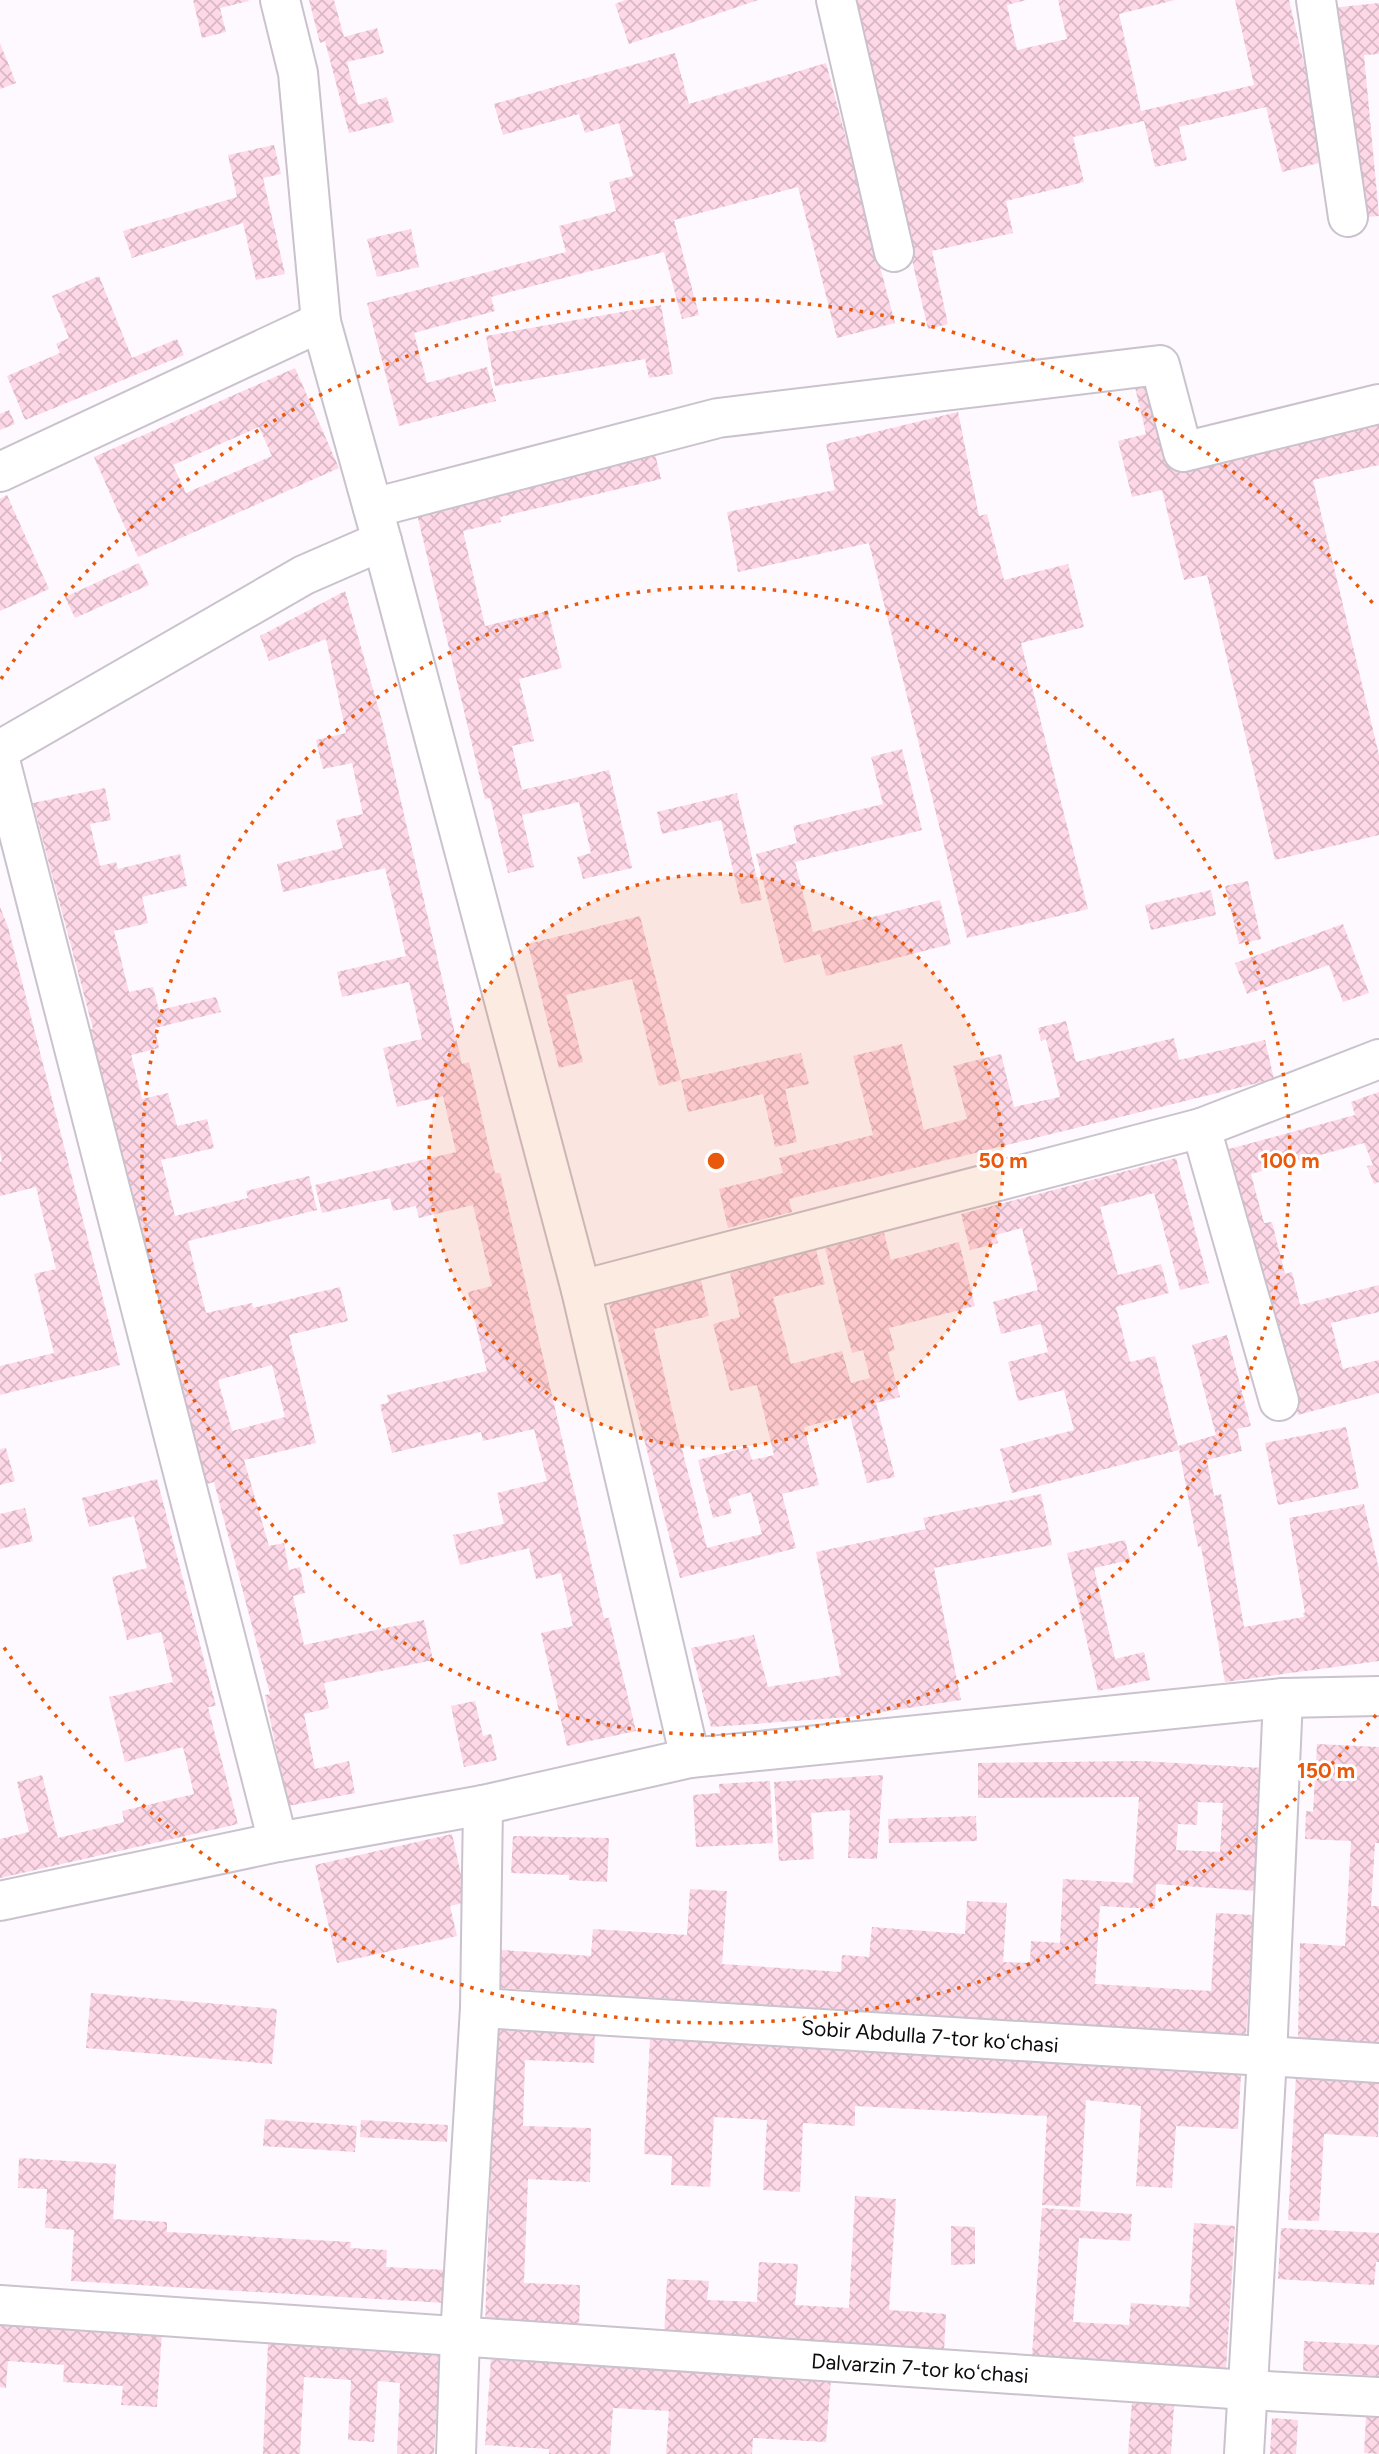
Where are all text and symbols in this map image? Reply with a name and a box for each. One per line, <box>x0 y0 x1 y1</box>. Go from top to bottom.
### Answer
text: 50 m <box>978 1148 1028 1173</box>
text: 100 m <box>1260 1148 1320 1173</box>
centre of rings <box>704 1149 728 1173</box>
text: 150 m <box>1297 1758 1355 1783</box>
street label: Sobir Abdulla 7-tor koʻchasi <box>801 2015 1059 2057</box>
street label: Dalvarzin 7-tor koʻchasi <box>810 2348 1030 2388</box>

